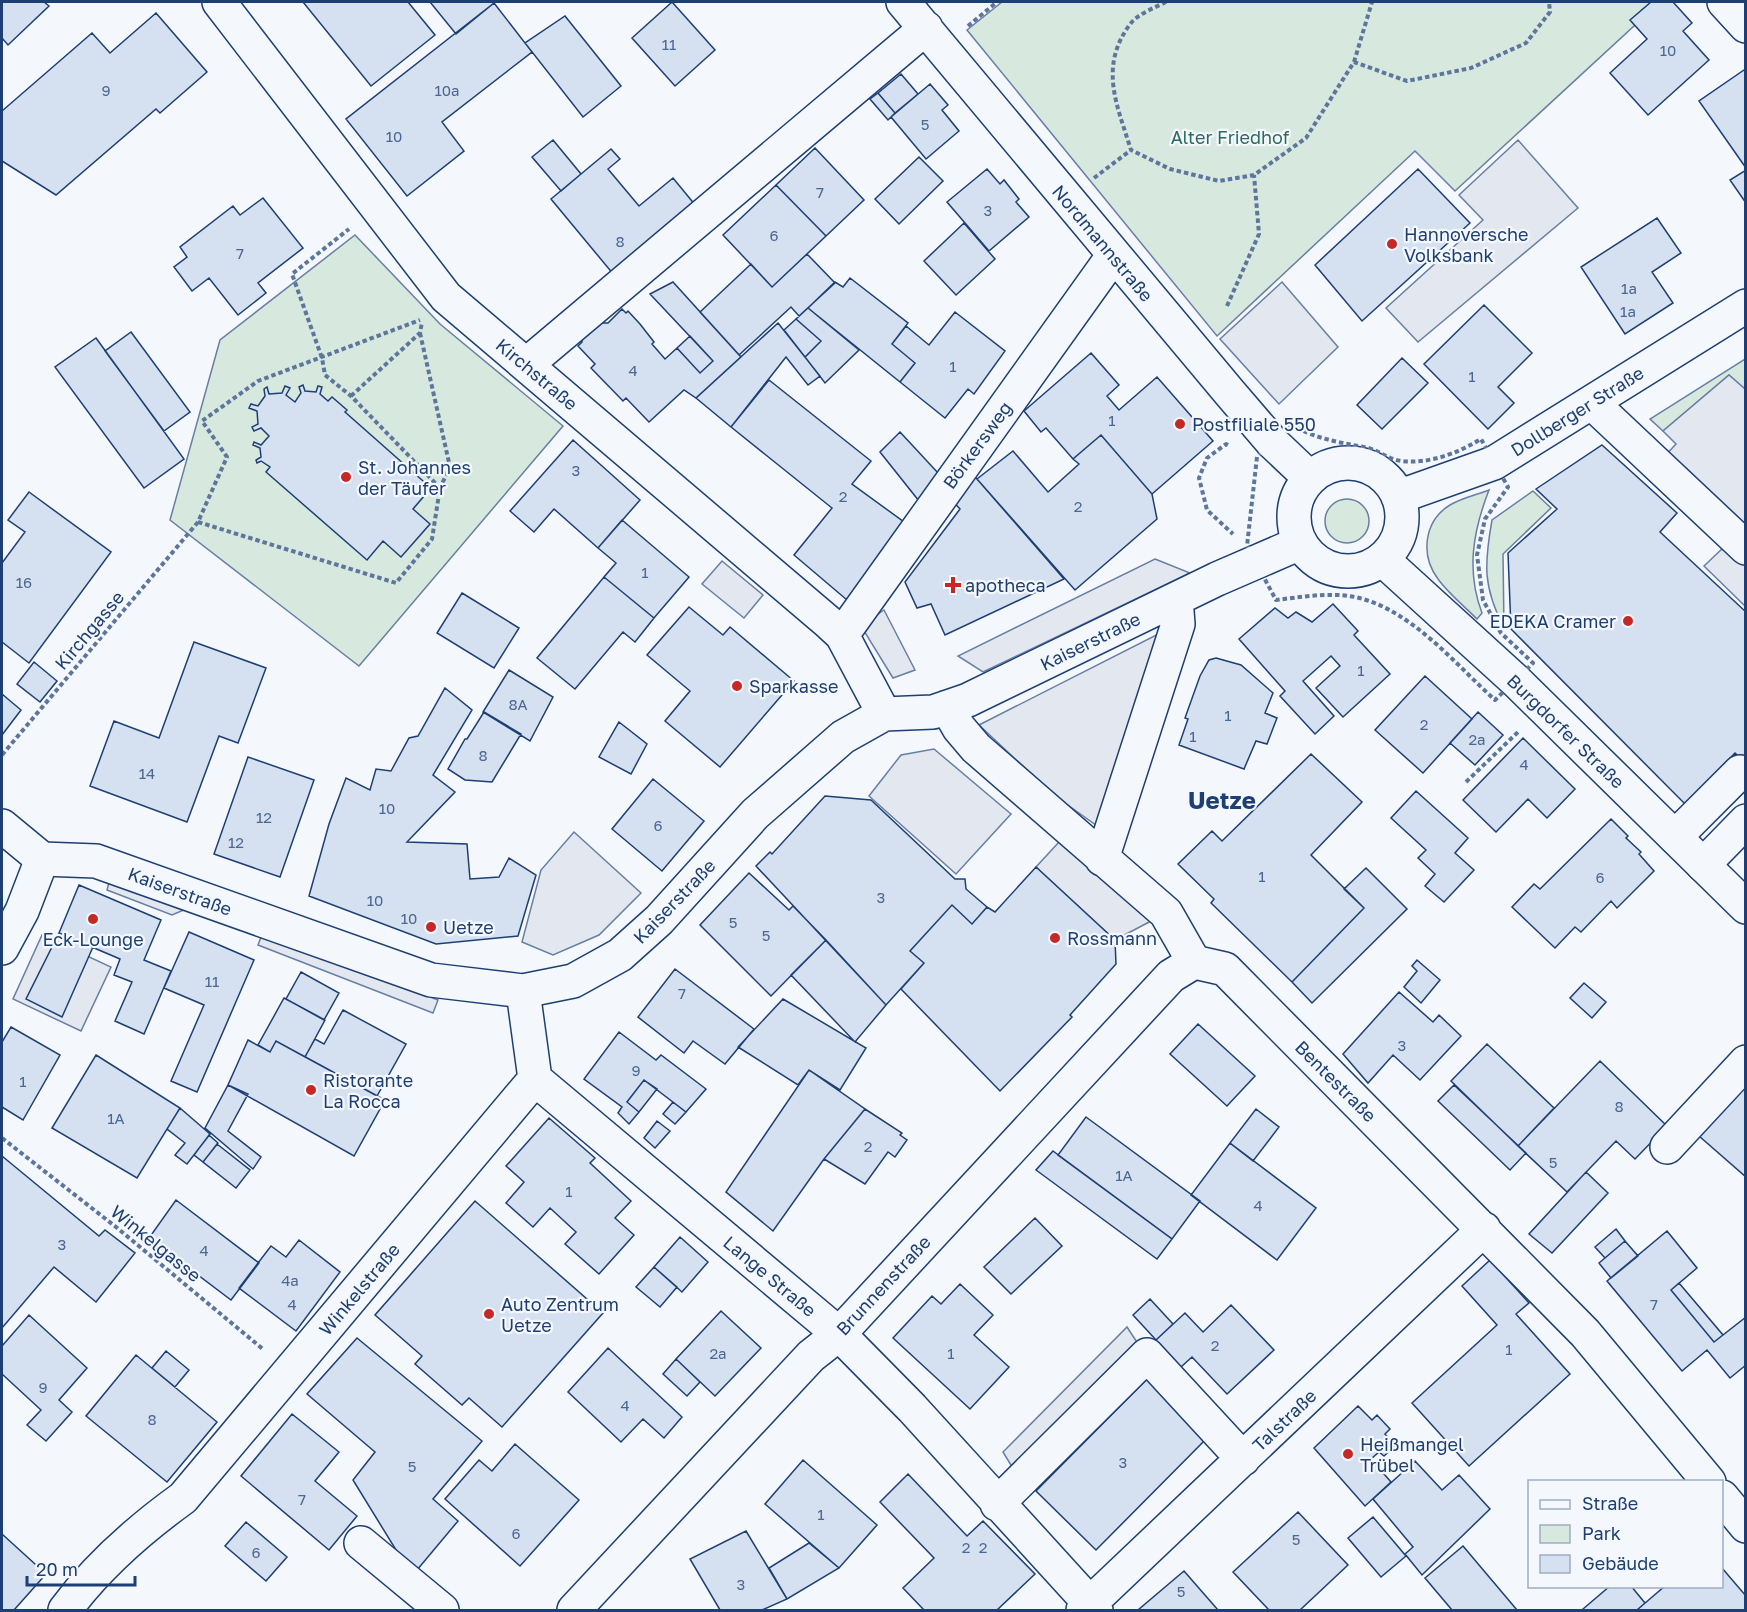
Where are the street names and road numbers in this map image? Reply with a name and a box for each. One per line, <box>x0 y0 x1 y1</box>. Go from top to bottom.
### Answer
street label: Nordmannstraße <box>1048 180 1158 306</box>
street label: Kirchstraße <box>492 334 582 414</box>
street label: Dollberger Straße <box>1506 361 1648 461</box>
street label: Börkersweg <box>938 397 1016 493</box>
street label: Kirchgasse <box>50 586 128 674</box>
street label: Kaiserstraße <box>1036 607 1144 675</box>
street label: Burgdorfer Straße <box>1503 669 1629 793</box>
street label: Kaiserstraße <box>628 854 720 948</box>
street label: Kaiserstraße <box>125 862 235 920</box>
street label: Bentestraße <box>1291 1036 1381 1126</box>
street label: Winkelgasse <box>106 1200 206 1286</box>
street label: Lange Straße <box>719 1231 821 1321</box>
street label: Brunnenstraße <box>831 1231 935 1339</box>
street label: Winkelstraße <box>314 1238 404 1340</box>
street label: Talstraße <box>1248 1384 1320 1456</box>

